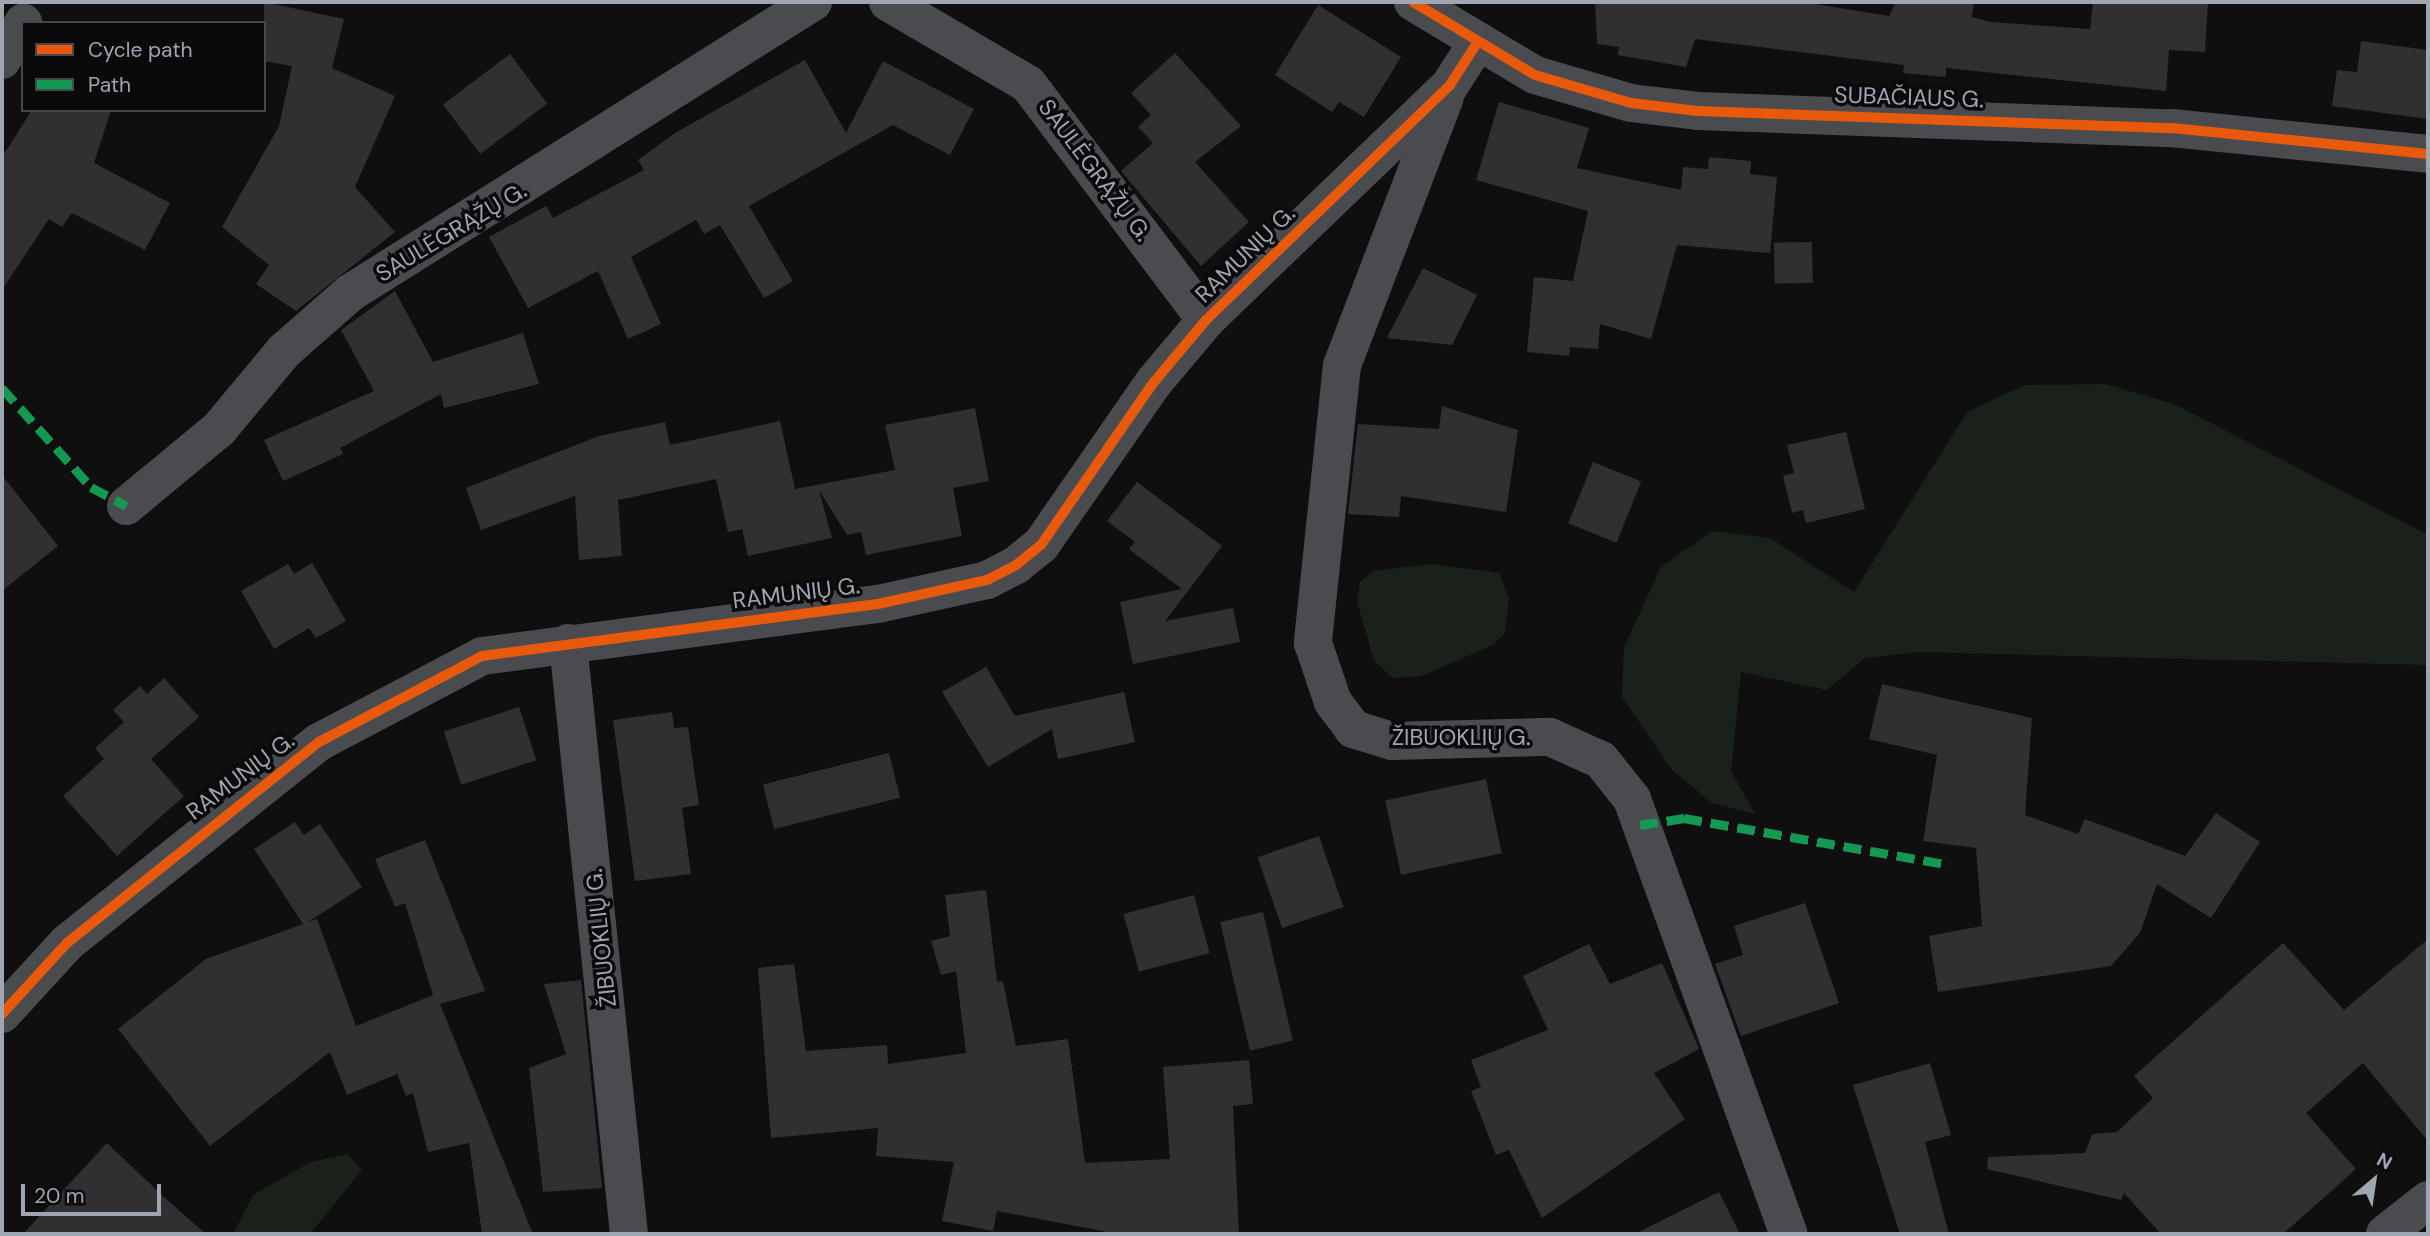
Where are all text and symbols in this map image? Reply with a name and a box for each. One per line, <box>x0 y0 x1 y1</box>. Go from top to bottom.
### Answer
legend <box>21 21 266 112</box>
text: Cycle path <box>88 36 193 64</box>
text: Path <box>88 71 131 99</box>
street label: SUBAČIAUS G. <box>1834 81 1984 113</box>
street label: SAULĖGRĄŽŲ G. <box>1033 94 1157 246</box>
street label: SAULĖGRĄŽŲ G. <box>371 176 531 288</box>
street label: RAMUNIŲ G. <box>1189 200 1301 308</box>
street label: RAMUNIŲ G. <box>731 572 861 614</box>
street label: ŽIBUOKLIŲ G. <box>1392 723 1530 751</box>
street label: RAMUNIŲ G. <box>181 727 299 825</box>
street label: ŽIBUOKLIŲ G. <box>580 868 622 1008</box>
north arrow <box>2339 1145 2409 1215</box>
text: N <box>2372 1147 2397 1175</box>
scale bar <box>24 1170 164 1214</box>
text: 20 m <box>34 1182 85 1210</box>

